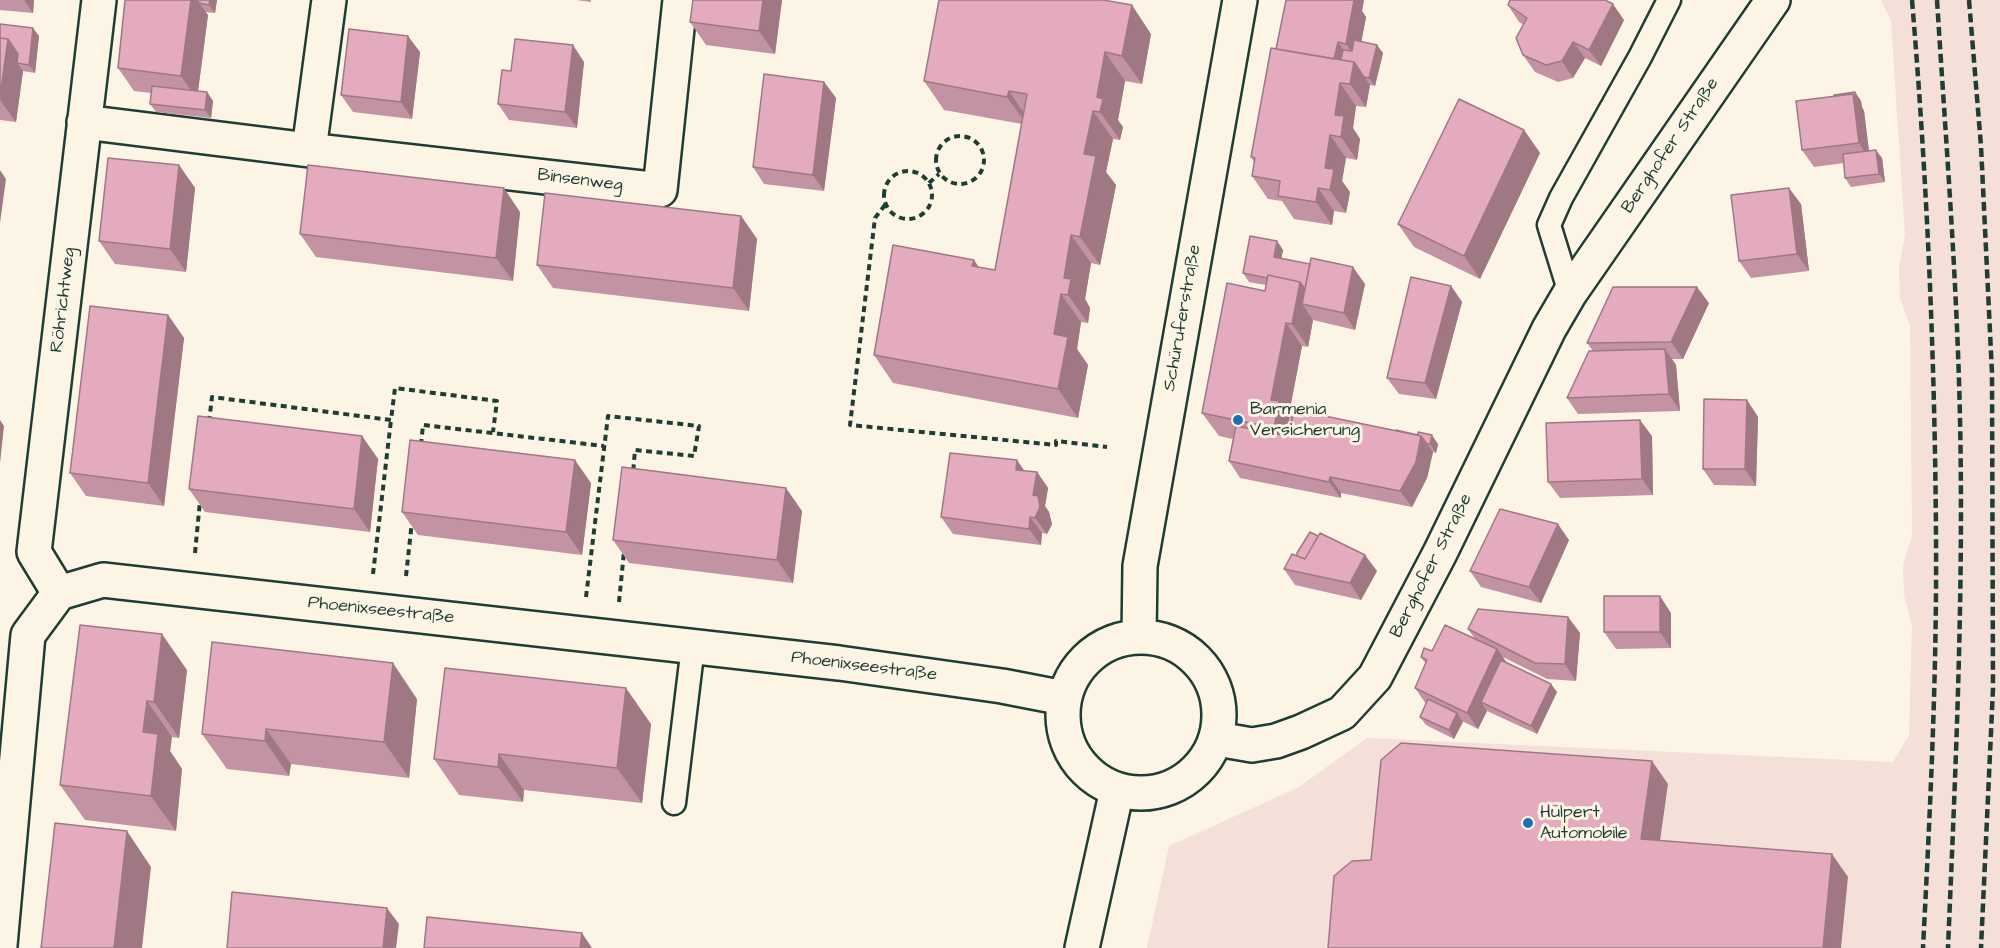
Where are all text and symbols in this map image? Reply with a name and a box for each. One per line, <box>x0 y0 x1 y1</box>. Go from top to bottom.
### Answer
street label: Berghofer Straße <box>1618 74 1724 218</box>
street label: Binsenweg <box>536 165 624 197</box>
street label: Schüruferstraße <box>1159 243 1207 393</box>
street label: Röhrichtweg <box>47 246 81 354</box>
place label: Barmenia Versicherung <box>1250 399 1360 442</box>
marker: Barmenia Versicherung <box>1231 413 1245 427</box>
street label: Berghofer Straße <box>1386 490 1478 642</box>
street label: Phoenixseestraße <box>307 593 455 629</box>
street label: Phoenixseestraße <box>790 647 938 687</box>
place label: Hülpert Automobile <box>1540 802 1628 844</box>
marker: Hülpert Automobile <box>1521 816 1535 830</box>

